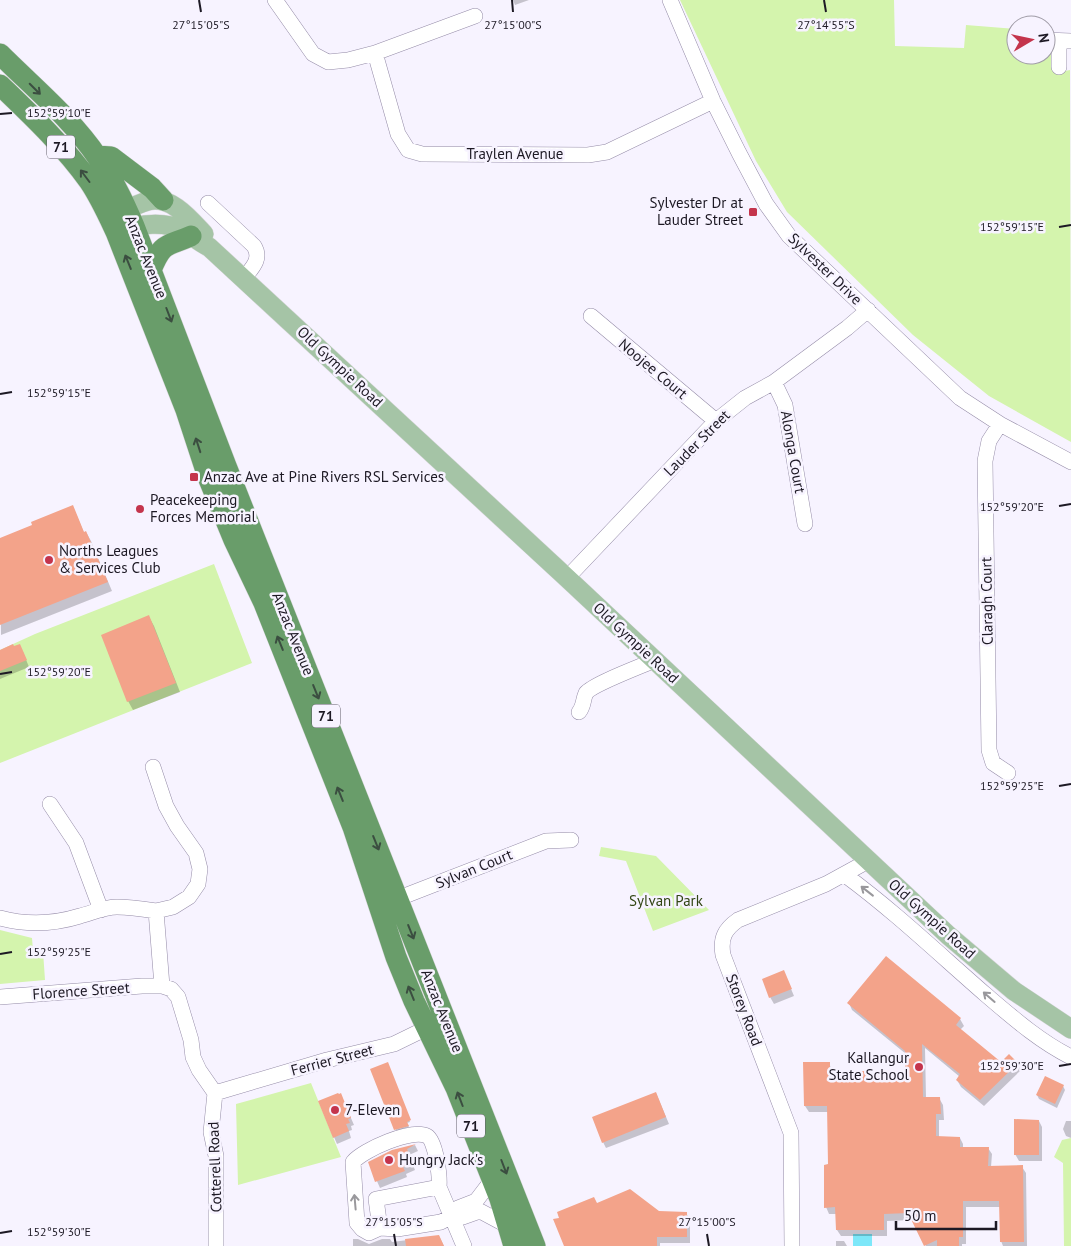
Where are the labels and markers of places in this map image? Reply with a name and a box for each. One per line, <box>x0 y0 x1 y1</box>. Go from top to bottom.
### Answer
place label: Sylvester Dr at Lauder Street <box>650 193 743 229</box>
marker: Sylvester Dr at Lauder Street <box>747 206 759 218</box>
place label: Anzac Ave at Pine Rivers RSL Services <box>204 467 444 486</box>
marker: Anzac Ave at Pine Rivers RSL Services <box>188 471 200 483</box>
place label: Peacekeeping Forces Memorial <box>150 490 257 526</box>
marker: Peacekeeping Forces Memorial <box>134 503 146 515</box>
place label: Norths Leagues & Services Club <box>59 541 161 577</box>
marker: Norths Leagues & Services Club <box>43 554 55 566</box>
place label: Kallangur State School <box>829 1048 910 1084</box>
marker: Kallangur State School <box>913 1061 925 1073</box>
place label: 7-Eleven <box>345 1100 400 1119</box>
marker: 7-Eleven <box>329 1104 341 1116</box>
place label: Hungry Jack's <box>399 1150 483 1169</box>
marker: Hungry Jack's <box>383 1154 395 1166</box>

